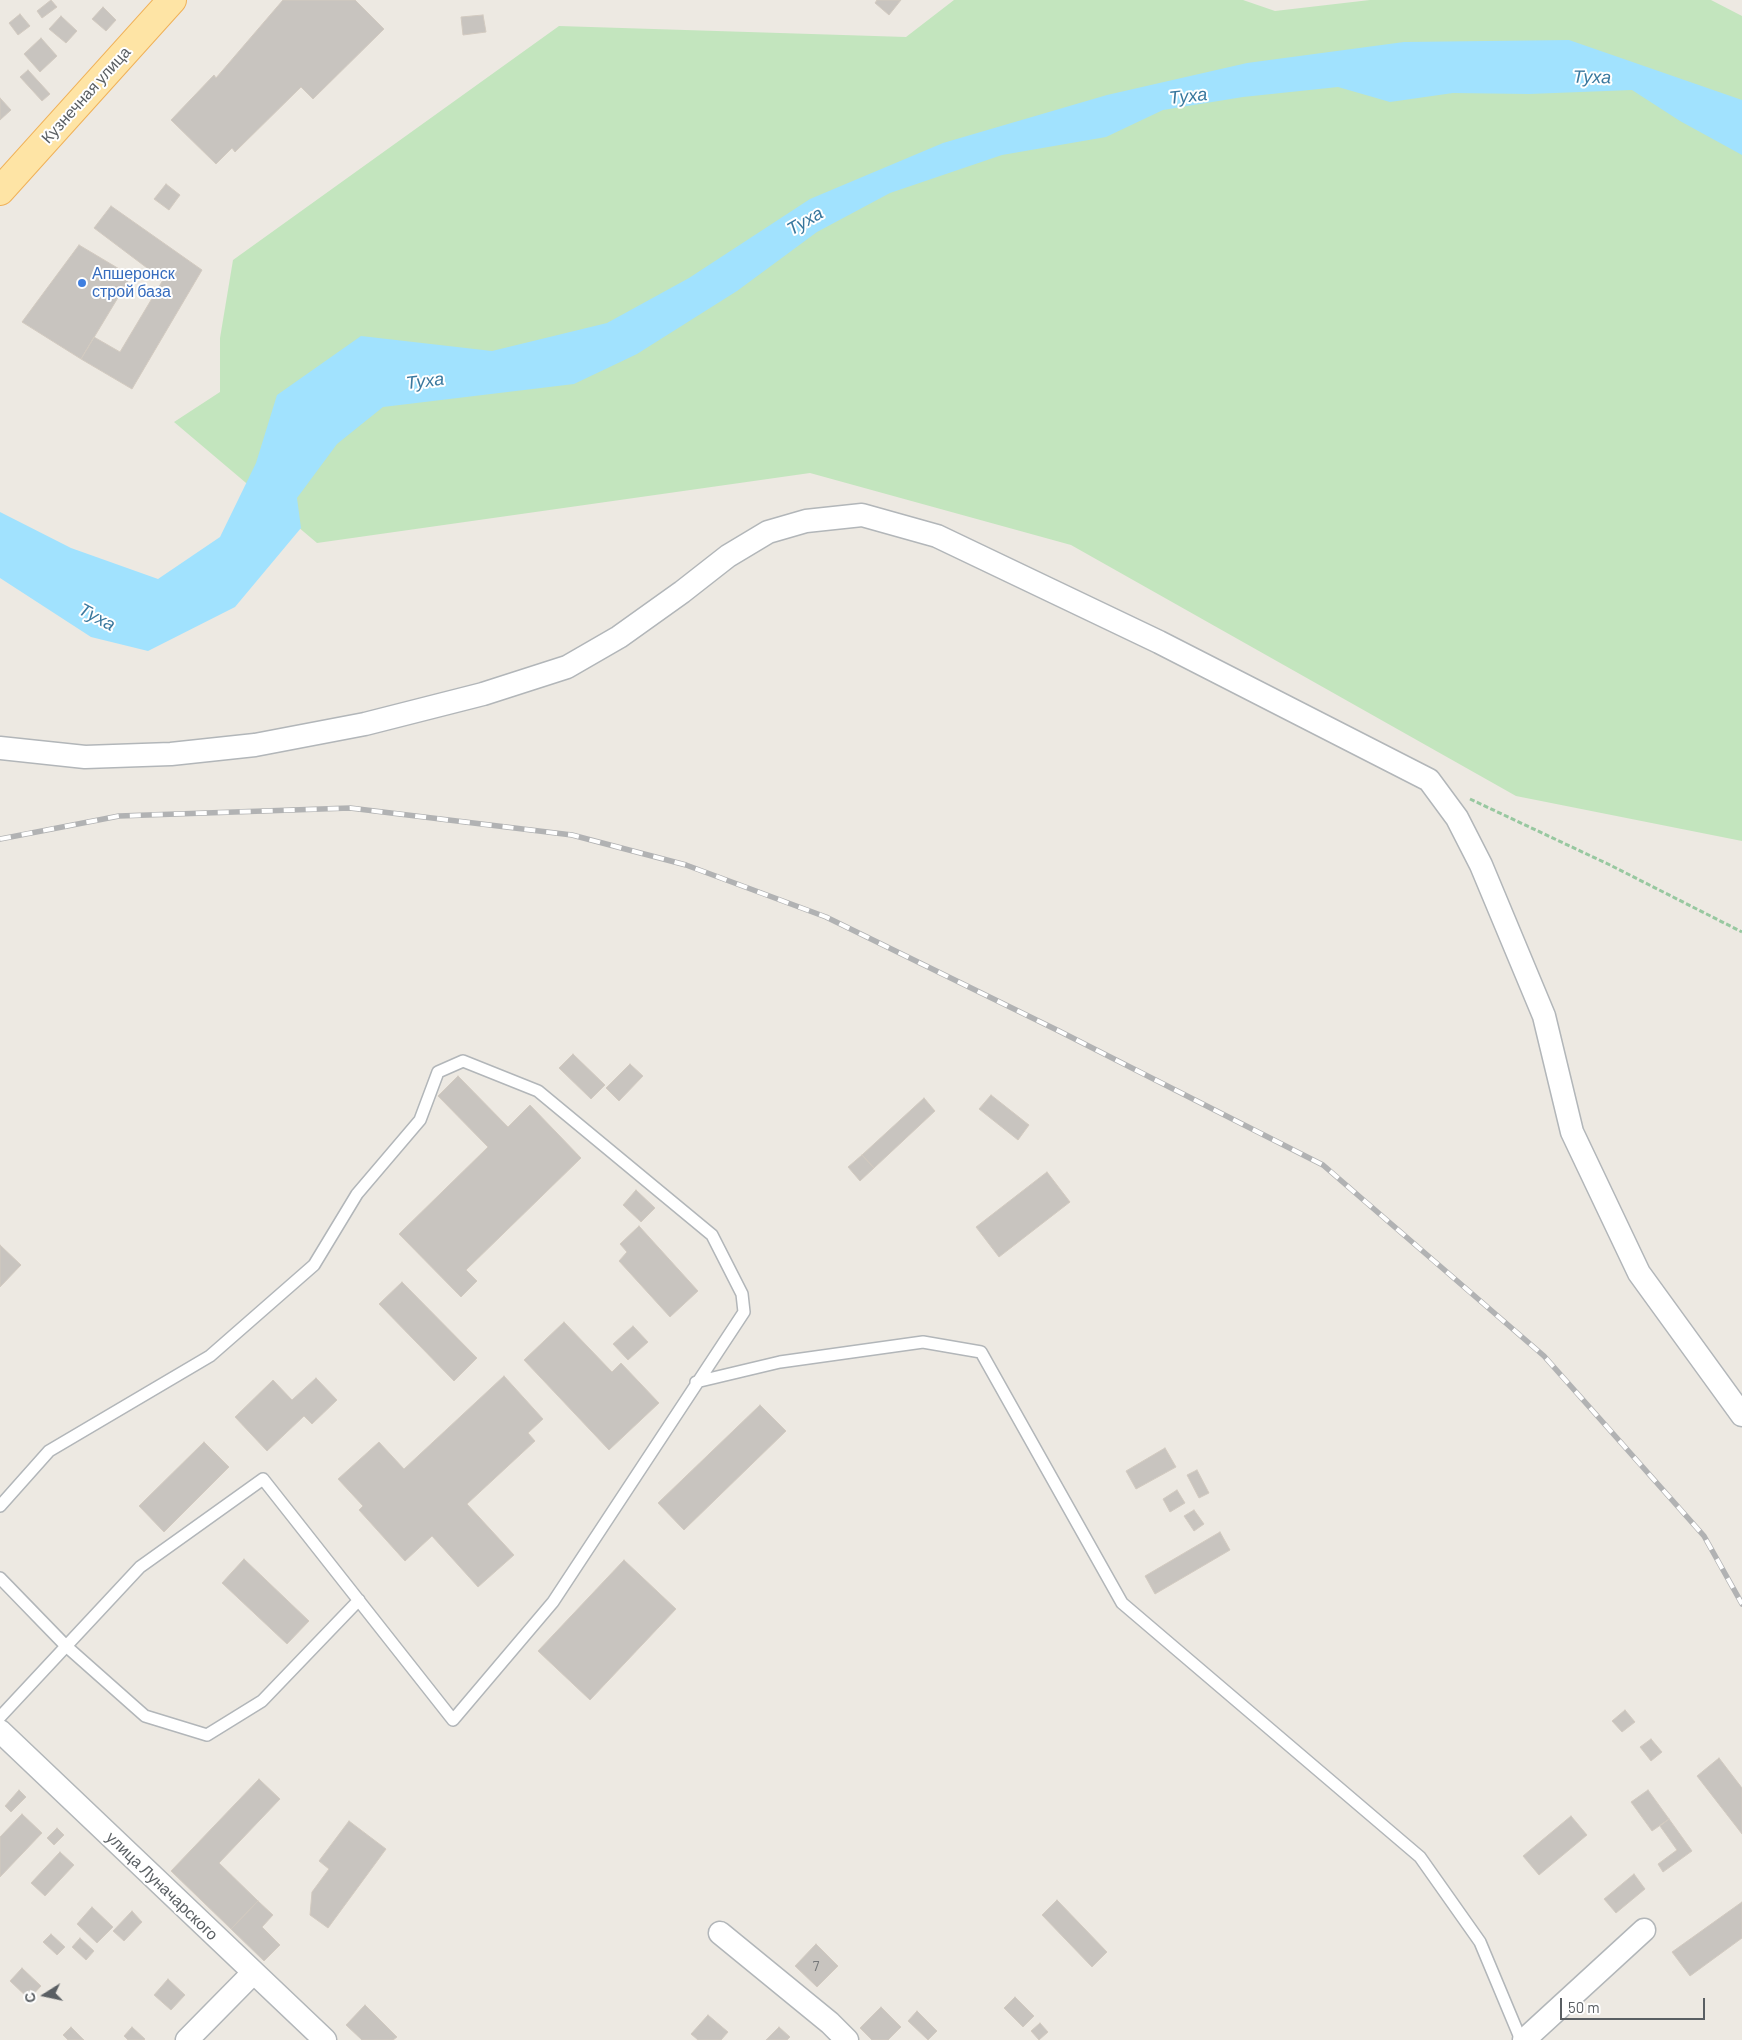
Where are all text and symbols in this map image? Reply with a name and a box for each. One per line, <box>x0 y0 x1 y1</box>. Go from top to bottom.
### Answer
street label: Кузнечная улица <box>37 43 135 147</box>
water label: Туха <box>1573 66 1611 88</box>
water label: Туха <box>1168 83 1208 109</box>
water label: Туха <box>783 202 827 240</box>
place label: Апшеронск строй база <box>92 264 175 302</box>
marker: Апшеронск строй база <box>76 277 88 289</box>
water label: Туха <box>405 368 445 394</box>
water label: Туха <box>75 598 119 636</box>
street label: улица Луначарского <box>102 1828 222 1944</box>
house number: 7 <box>813 1958 819 1974</box>
north arrow <box>20 1970 70 2020</box>
scale bar <box>1562 1988 1707 2020</box>
text: С <box>20 1991 39 2004</box>
text: 50 m <box>1568 1998 1600 2016</box>

